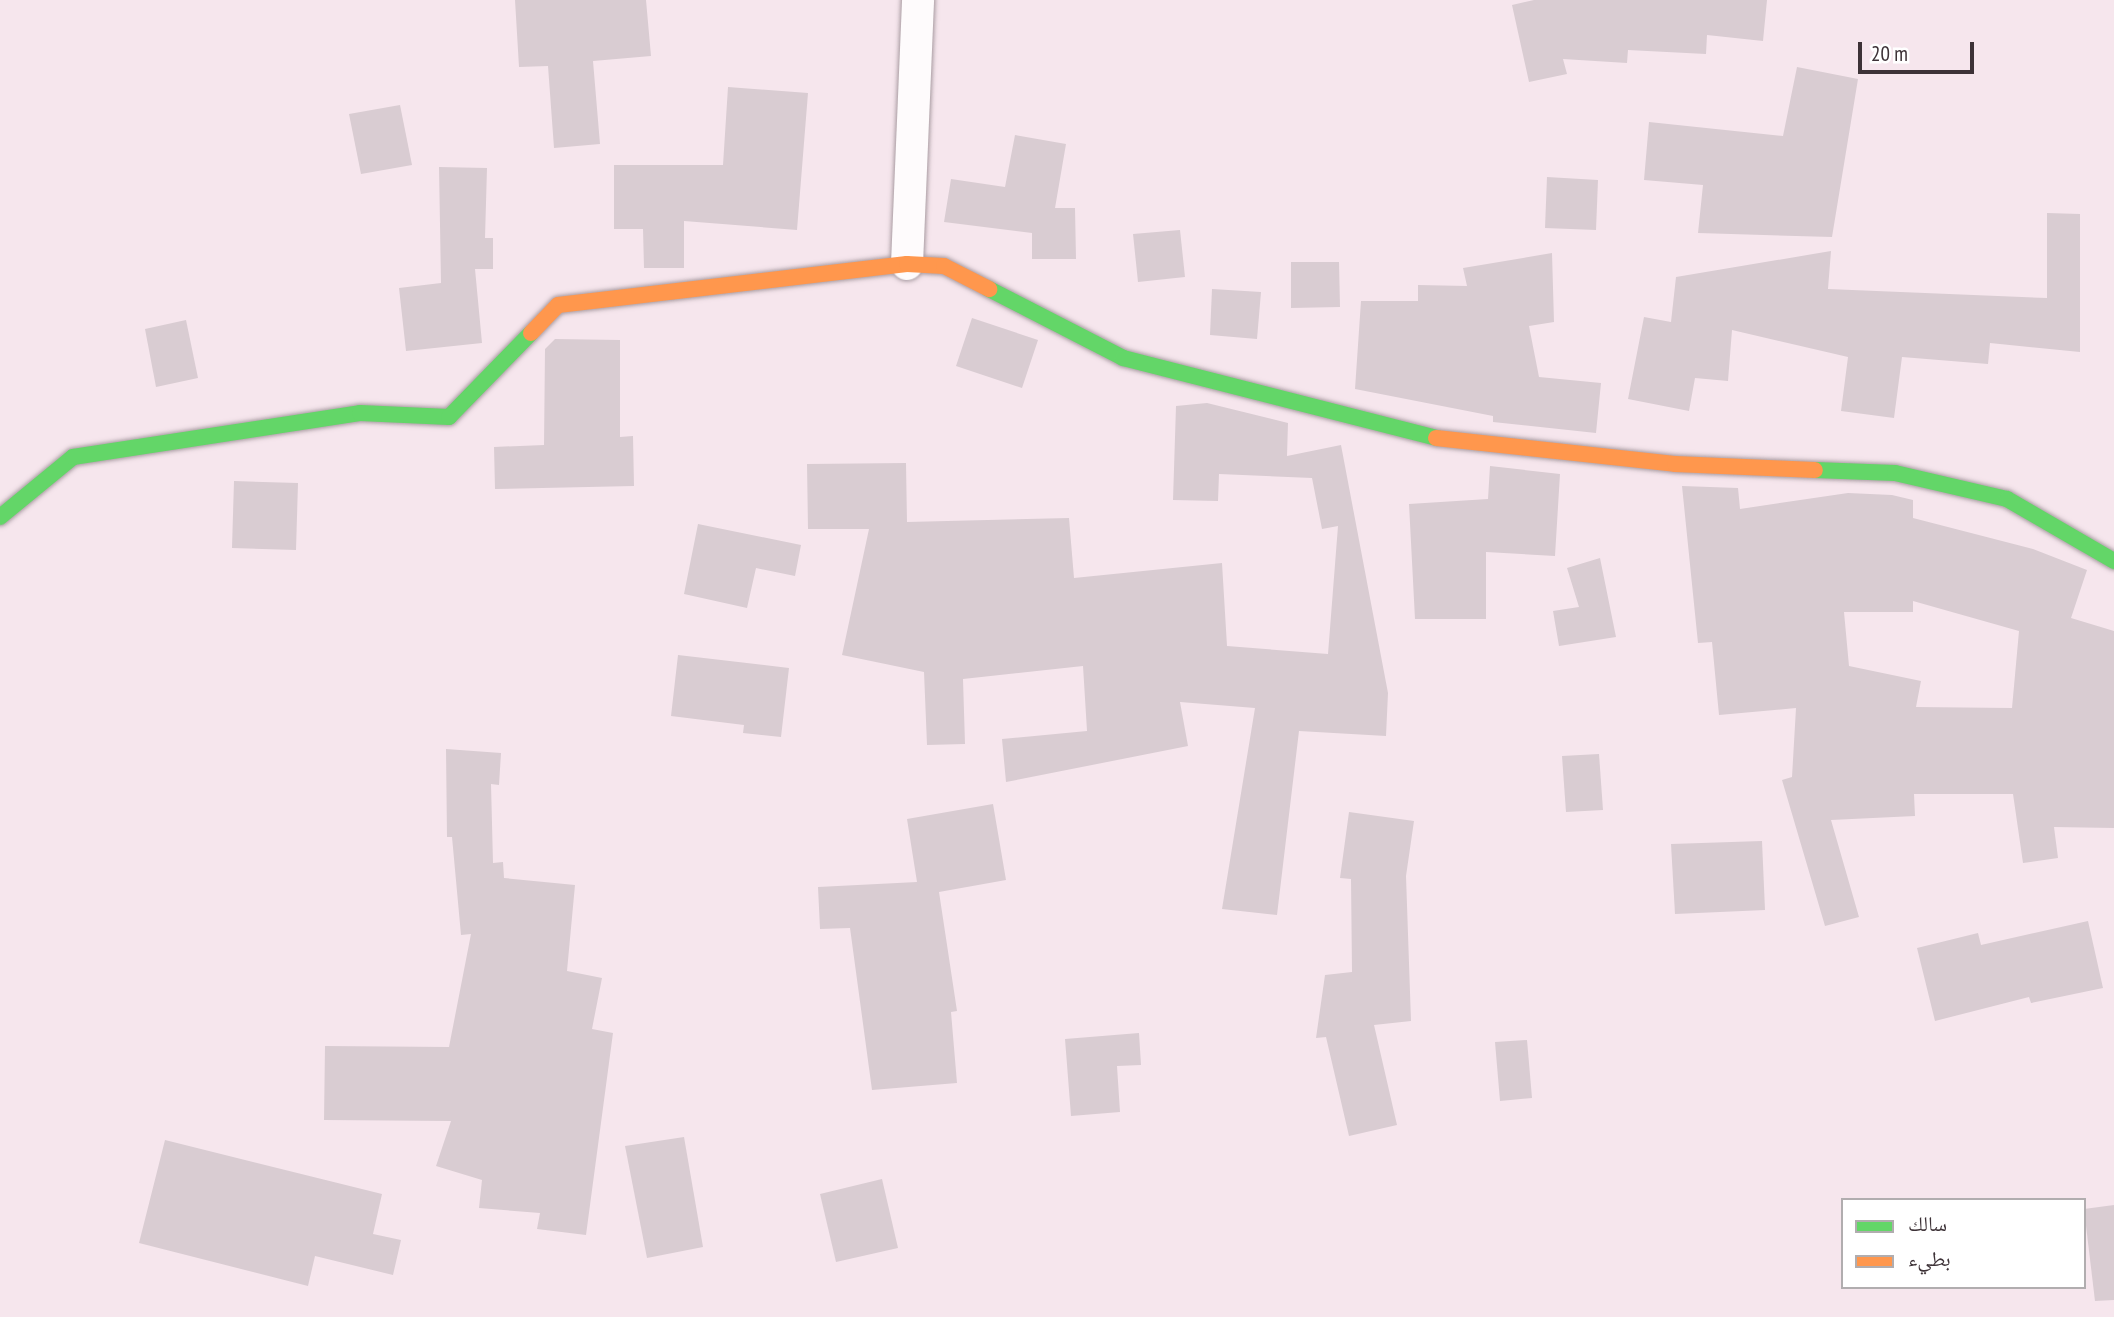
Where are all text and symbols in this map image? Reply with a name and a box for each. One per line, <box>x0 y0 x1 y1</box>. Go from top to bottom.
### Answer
scale bar <box>1862 28 1978 72</box>
text: 20 m <box>1871 40 1908 67</box>
legend <box>1841 1198 2086 1289</box>
text: سالك <box>1908 1210 1947 1237</box>
text: بطيء <box>1908 1245 1951 1272</box>

